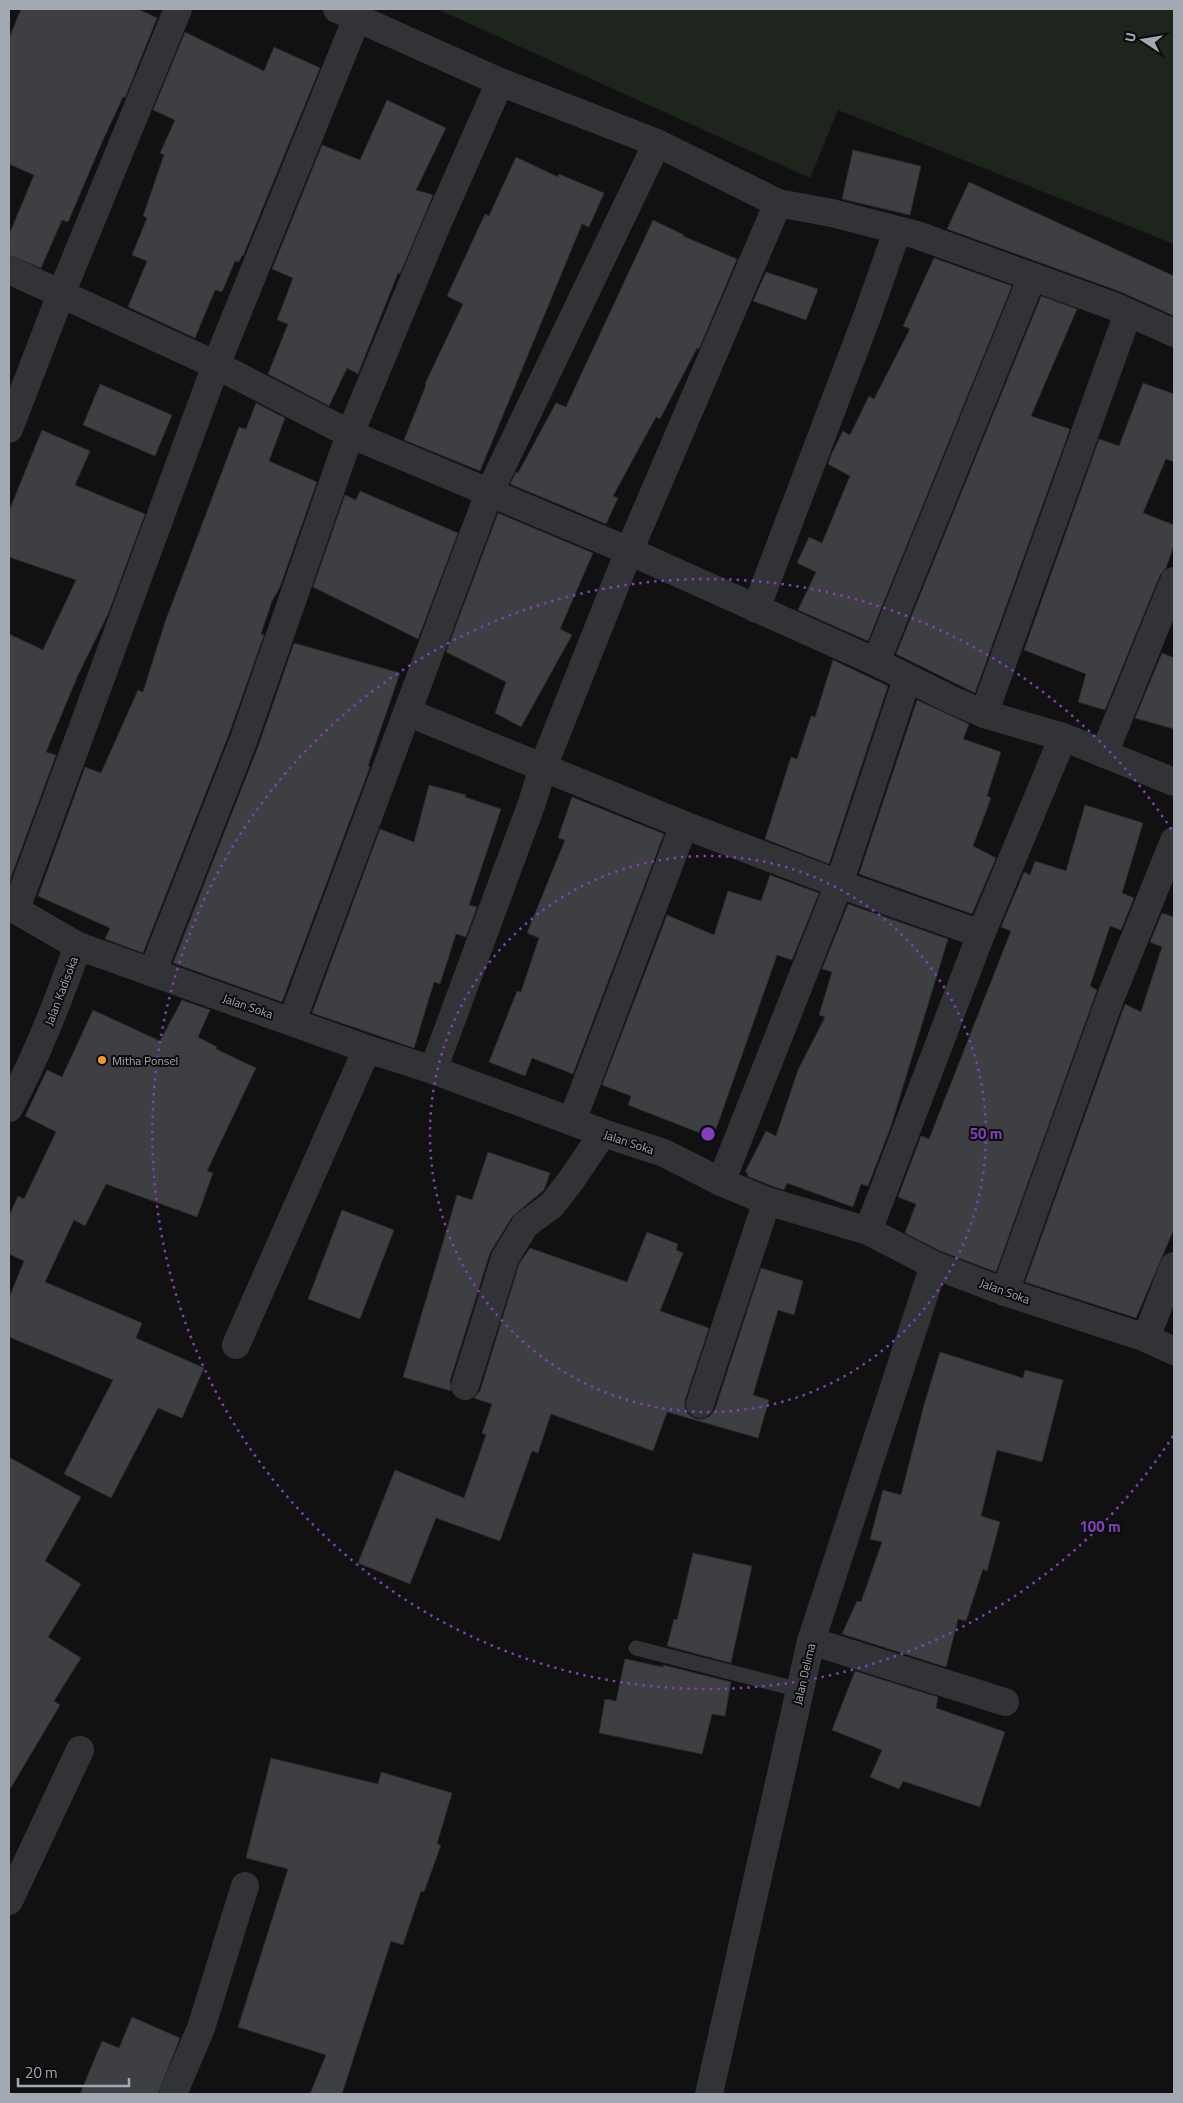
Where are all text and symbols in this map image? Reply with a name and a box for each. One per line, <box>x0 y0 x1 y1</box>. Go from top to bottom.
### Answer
north arrow <box>1118 15 1168 65</box>
text: U <box>1119 31 1141 44</box>
street label: Jalan Kadisoka <box>39 954 83 1028</box>
street label: Jalan Soka <box>220 989 276 1023</box>
place label: Mitha Ponsel <box>112 1051 178 1070</box>
marker: Mitha Ponsel <box>96 1054 108 1066</box>
text: 50 m <box>970 1122 1002 1145</box>
street label: Jalan Soka <box>601 1125 657 1159</box>
centre of rings <box>699 1125 717 1143</box>
street label: Jalan Soka <box>977 1273 1033 1309</box>
text: 100 m <box>1079 1515 1121 1538</box>
street label: Jalan Delima <box>788 1641 820 1707</box>
scale bar <box>18 2056 129 2088</box>
text: 20 m <box>25 2061 58 2084</box>

